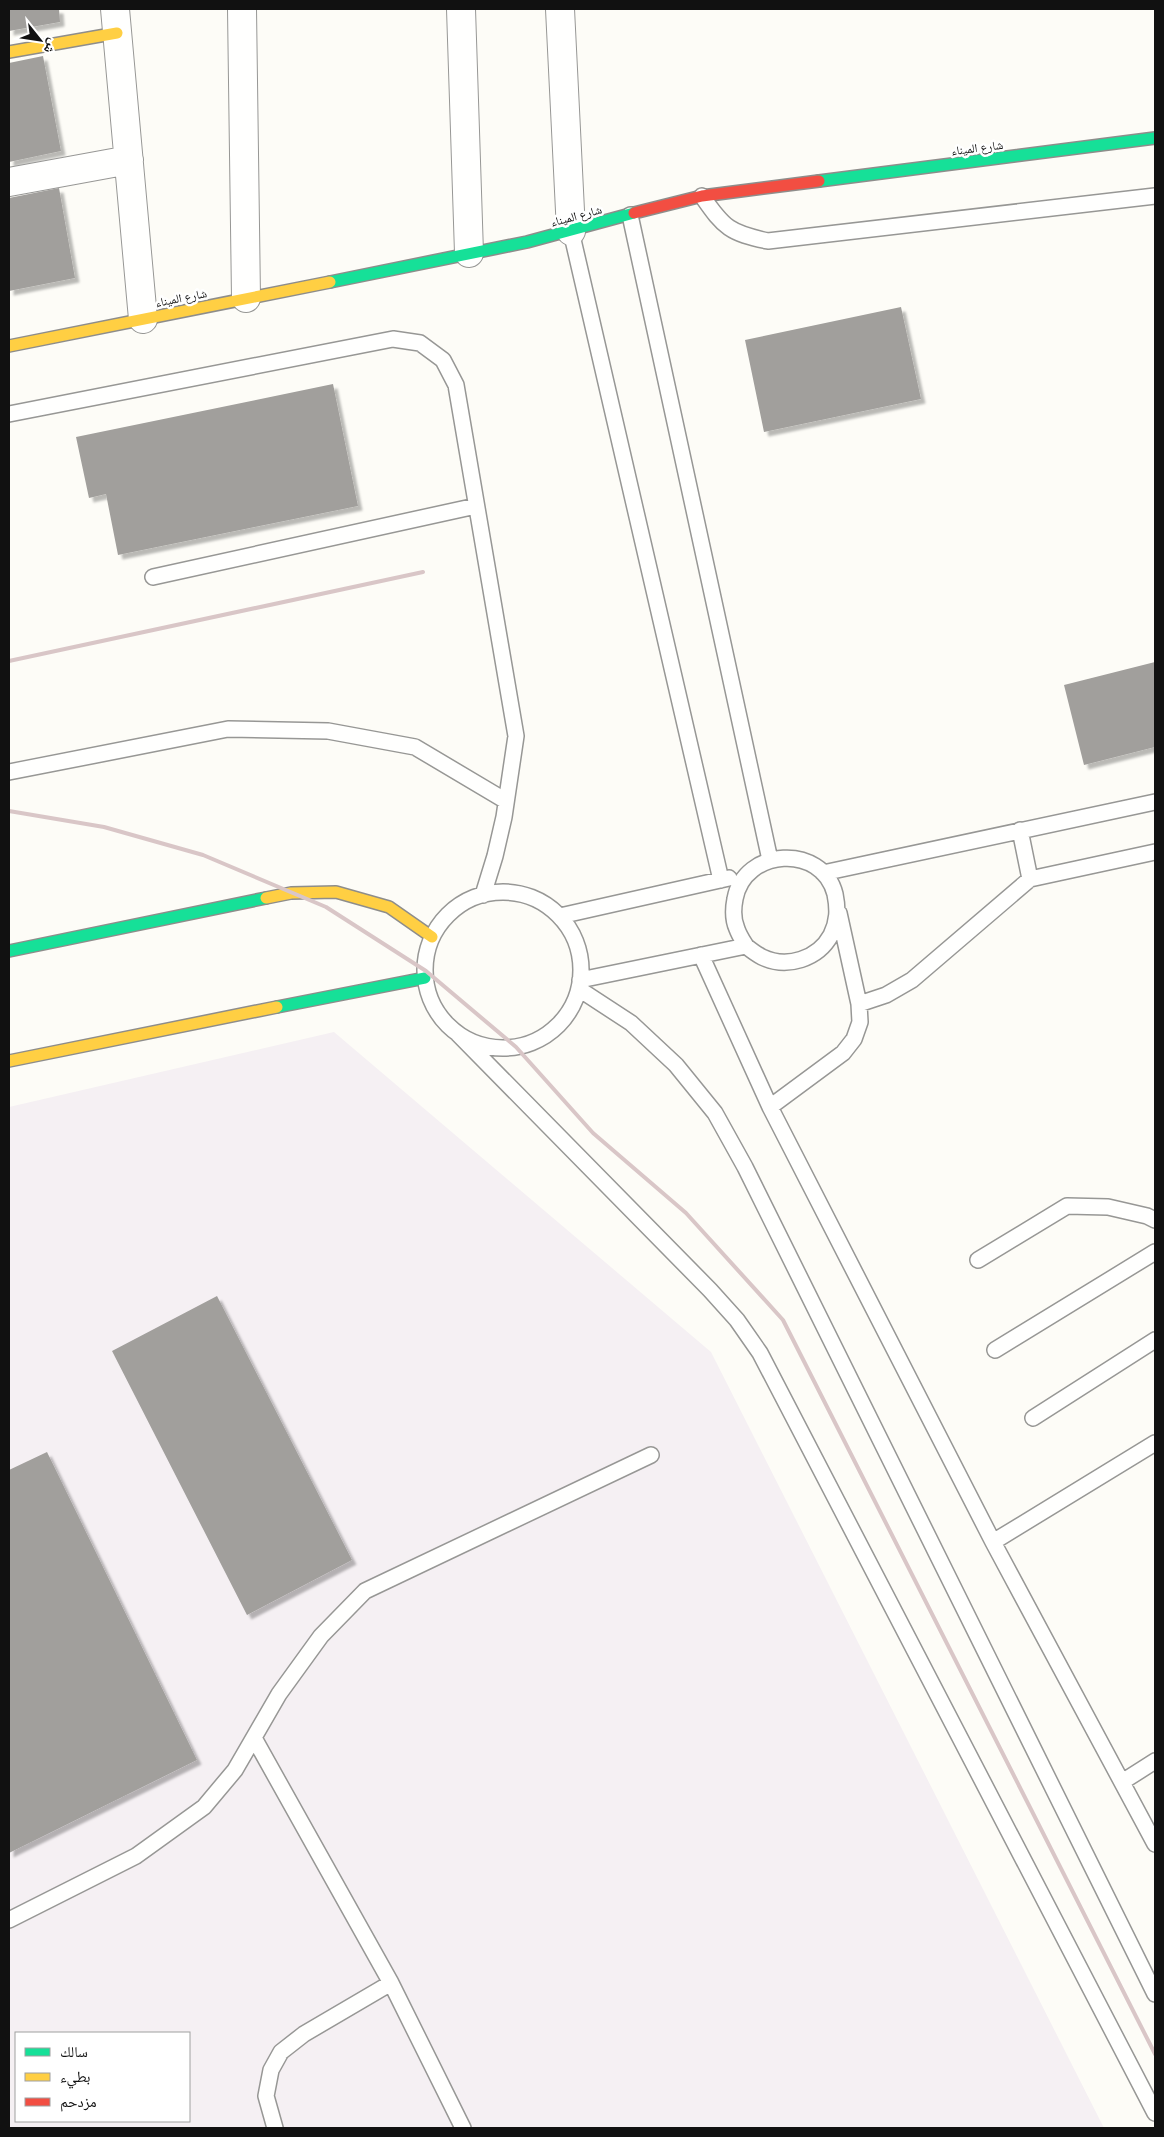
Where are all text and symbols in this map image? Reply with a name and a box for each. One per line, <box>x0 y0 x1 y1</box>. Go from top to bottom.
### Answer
north arrow <box>15 15 65 65</box>
text: ش <box>40 36 64 58</box>
street label: شارع الميناء <box>950 136 1004 159</box>
street label: شارع الميناء <box>549 200 604 230</box>
street label: شارع الميناء <box>154 284 208 311</box>
legend <box>15 2032 190 2122</box>
text: سالك <box>60 2041 88 2061</box>
text: بطيء <box>60 2066 90 2089</box>
text: مزدحم <box>60 2091 97 2112</box>

